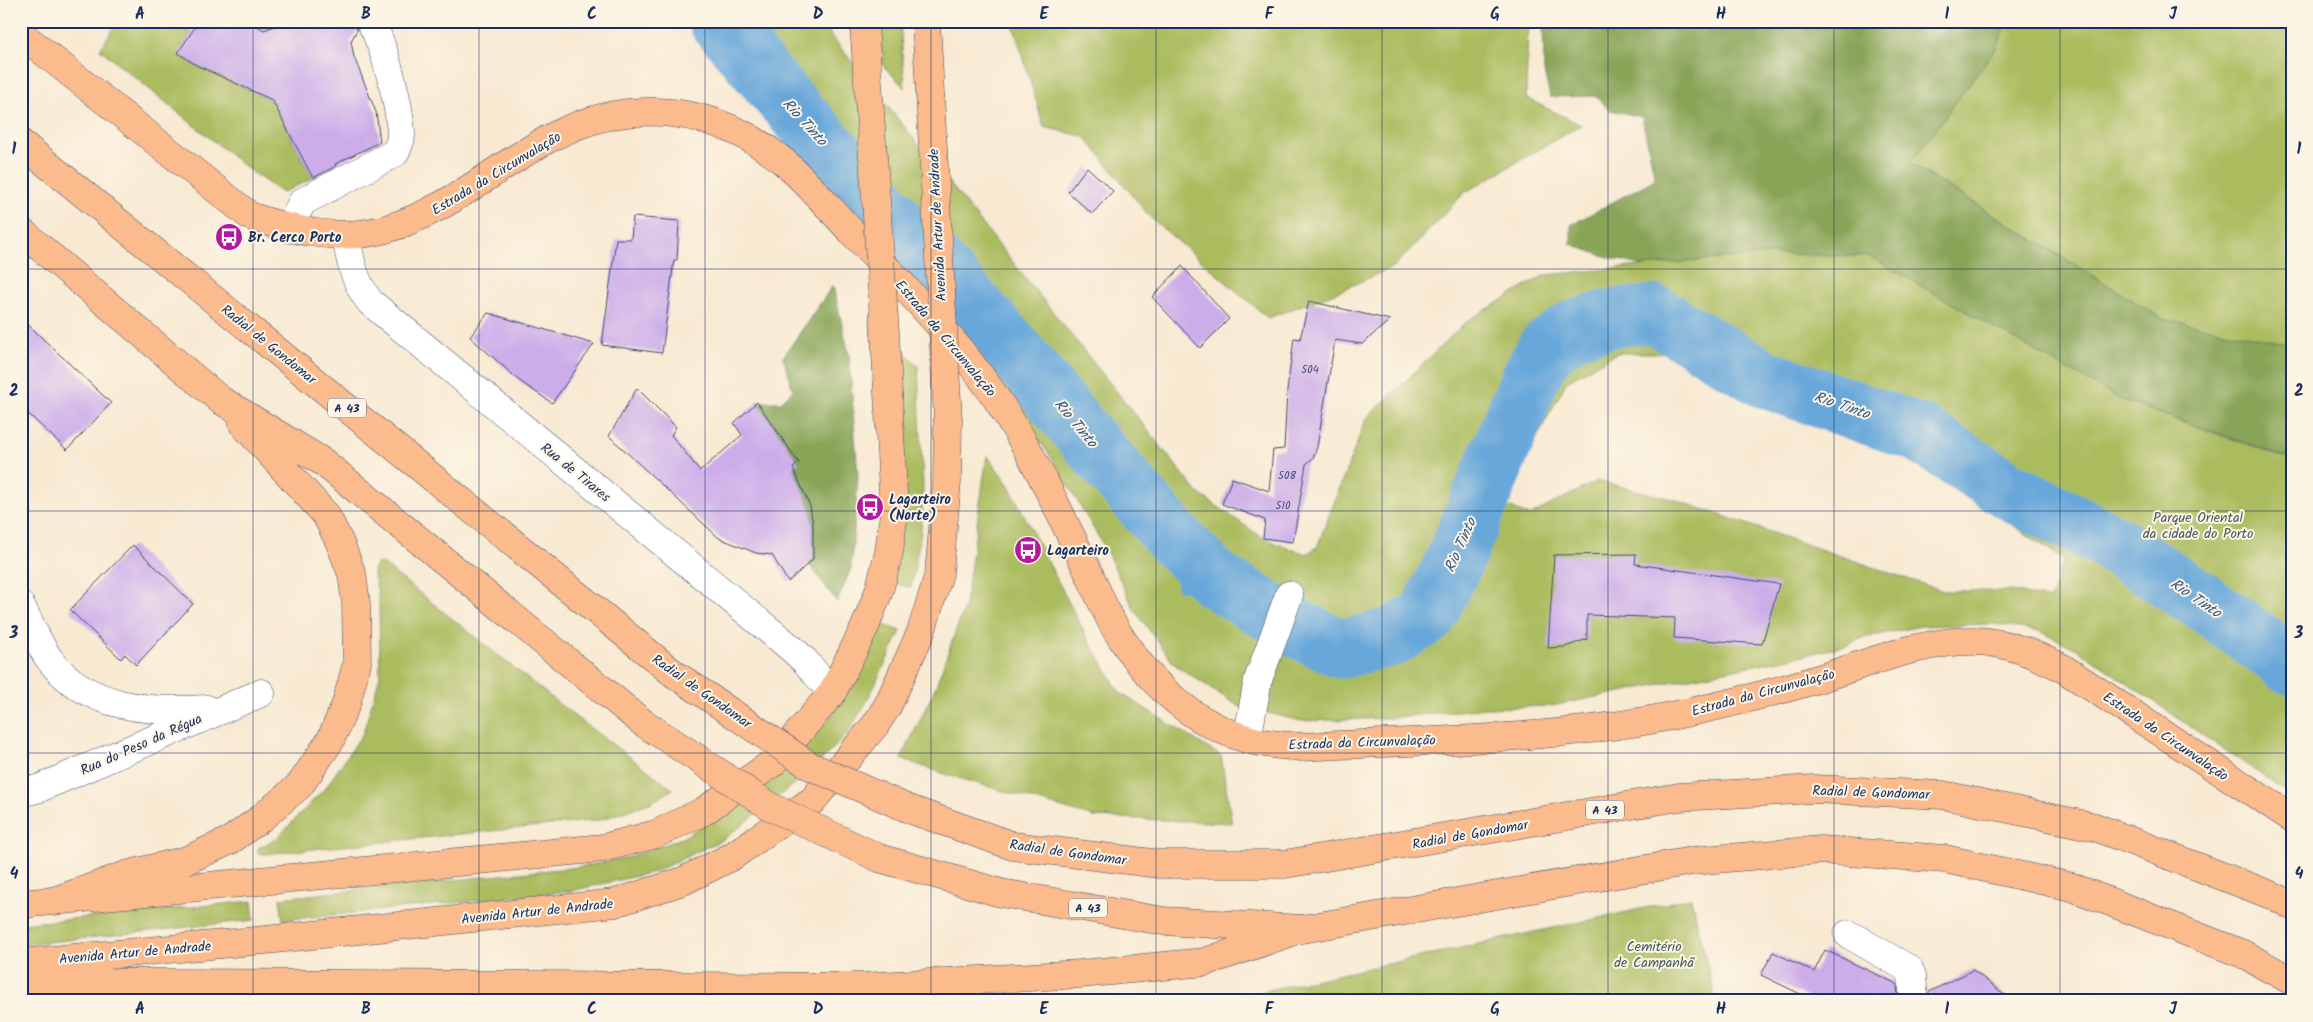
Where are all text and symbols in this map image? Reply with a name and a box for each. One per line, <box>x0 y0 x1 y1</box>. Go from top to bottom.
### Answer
text: A <box>135 2 145 27</box>
text: B <box>361 2 371 27</box>
text: C <box>587 2 597 27</box>
text: D <box>813 2 824 27</box>
text: E <box>1040 2 1050 27</box>
text: F <box>1265 2 1275 27</box>
text: G <box>1490 2 1500 27</box>
text: H <box>1716 2 1726 27</box>
text: I <box>1945 2 1950 27</box>
text: J <box>2169 2 2178 27</box>
water label: Rio Tinto <box>776 93 833 153</box>
street label: Estrada da Circunvalação <box>428 126 565 221</box>
text: 1 <box>12 137 17 162</box>
text: 1 <box>2297 137 2302 162</box>
street label: Avenida Artur de Andrade <box>923 147 953 302</box>
bus stop icon: Br. Cerco Porto <box>214 222 244 252</box>
place label: Br. Cerco Porto <box>248 227 342 249</box>
street label: Estrada da Circunvalação <box>889 275 1001 402</box>
street label: Radial de Gondomar <box>216 299 322 391</box>
house number: 504 <box>1301 361 1319 379</box>
text: 2 <box>9 379 19 404</box>
text: 2 <box>2294 379 2304 404</box>
water label: Rio Tinto <box>1811 385 1874 427</box>
water label: Rio Tinto <box>1048 394 1104 454</box>
road number: A 43 <box>328 398 366 418</box>
street label: Rua de Tirares <box>535 438 615 508</box>
house number: 508 <box>1278 467 1296 485</box>
place label: Lagarteiro (Norte) <box>889 489 952 527</box>
bus stop icon: Lagarteiro (Norte) <box>855 492 885 522</box>
house number: 510 <box>1276 497 1291 515</box>
park label: Parque Oriental da cidade do Porto <box>2143 507 2253 545</box>
water label: Rio Tinto <box>1438 513 1484 576</box>
bus stop icon: Lagarteiro <box>1013 535 1043 565</box>
place label: Lagarteiro <box>1047 540 1110 562</box>
water label: Rio Tinto <box>2165 573 2227 625</box>
text: 3 <box>9 621 19 646</box>
text: 3 <box>2294 621 2304 646</box>
street label: Radial de Gondomar <box>647 649 757 735</box>
street label: Estrada da Circunvalação <box>1689 663 1837 723</box>
street label: Estrada da Circunvalação <box>2098 686 2233 787</box>
street label: Rua do Peso da Régua <box>77 708 206 782</box>
street label: Estrada da Circunvalação <box>1288 729 1436 757</box>
street label: Radial de Gondomar <box>1812 780 1931 806</box>
road number: A 43 <box>1586 800 1624 820</box>
street label: Radial de Gondomar <box>1410 814 1531 856</box>
street label: Radial de Gondomar <box>1008 834 1129 872</box>
text: 4 <box>10 862 19 887</box>
text: 4 <box>2295 862 2304 887</box>
street label: Avenida Artur de Andrade <box>460 893 615 931</box>
road number: A 43 <box>1069 898 1107 918</box>
street label: Avenida Artur de Andrade <box>58 935 213 971</box>
park label: Cemitério de Campanhã <box>1614 936 1695 974</box>
text: A <box>135 997 145 1022</box>
text: B <box>361 997 371 1022</box>
text: C <box>587 997 597 1022</box>
text: D <box>813 997 824 1022</box>
text: E <box>1040 997 1050 1022</box>
text: F <box>1265 997 1275 1022</box>
text: G <box>1490 997 1500 1022</box>
text: H <box>1716 997 1726 1022</box>
text: I <box>1945 997 1950 1022</box>
text: J <box>2169 997 2178 1022</box>

